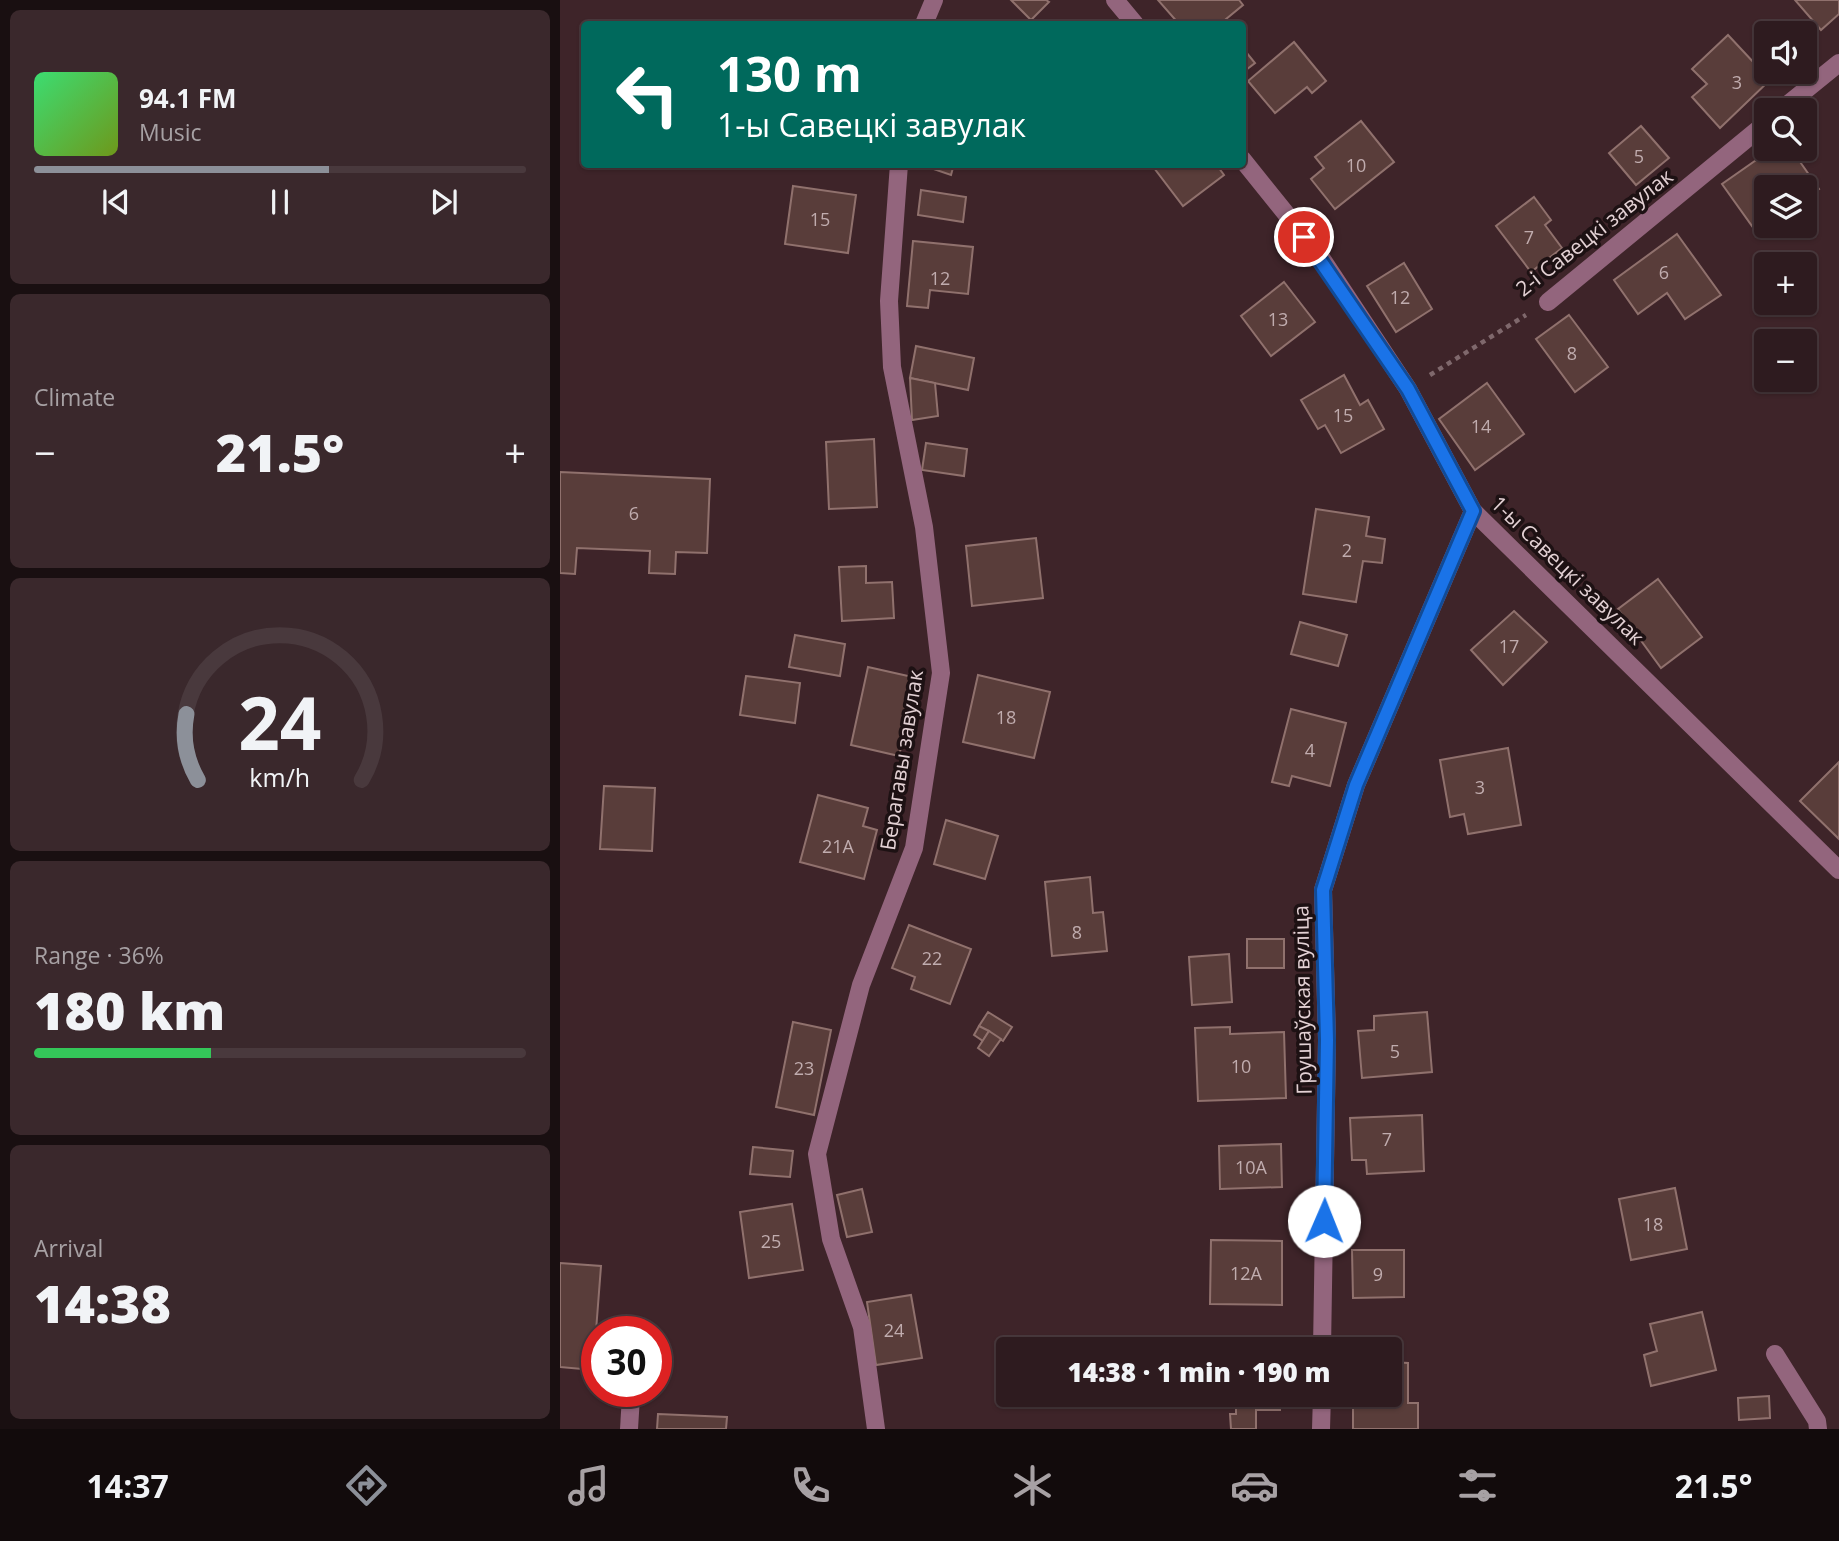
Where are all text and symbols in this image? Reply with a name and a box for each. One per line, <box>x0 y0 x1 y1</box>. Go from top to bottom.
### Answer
map controls <box>1754 21 1817 392</box>
button: sound <box>1754 21 1817 84</box>
text: 130 m <box>717 40 862 106</box>
icon: left <box>602 49 693 140</box>
house number: 3 <box>1732 70 1742 94</box>
text: 94.1 FM <box>139 80 237 116</box>
button: search <box>1754 98 1817 161</box>
text: 1-ы Савецкі завулак <box>717 103 1026 146</box>
text: Music <box>139 116 202 148</box>
house number: 5 <box>1634 144 1644 168</box>
house number: 10 <box>1346 153 1366 177</box>
street label: 2-і Савецкі завулак <box>1510 162 1678 302</box>
button: layers <box>1754 175 1817 238</box>
icon: previous <box>97 183 135 221</box>
icon: pause <box>261 183 299 221</box>
icon: next <box>425 183 463 221</box>
house number: 15 <box>810 207 830 231</box>
pin <box>1274 207 1334 267</box>
icon: arrive <box>1285 218 1323 256</box>
house number: 7 <box>1524 225 1534 249</box>
button: + <box>1754 252 1817 315</box>
house number: 6 <box>1659 260 1669 284</box>
house number: 12 <box>930 266 950 290</box>
house number: 12 <box>1390 285 1410 309</box>
house number: 13 <box>1268 307 1288 331</box>
button: − <box>1754 329 1817 392</box>
house number: 8 <box>1567 341 1577 365</box>
text: Climate <box>34 381 115 413</box>
house number: 15 <box>1333 403 1353 427</box>
house number: 14 <box>1471 414 1491 438</box>
text: 21.5° <box>216 416 344 487</box>
text: − <box>34 426 56 478</box>
text: + <box>504 426 526 478</box>
street label: 1-ы Савецкі завулак <box>1485 489 1651 651</box>
house number: 6 <box>629 501 639 525</box>
house number: 2 <box>1342 538 1352 562</box>
house number: 17 <box>1499 634 1519 658</box>
street label: Берагавы завулак <box>873 668 929 852</box>
text: 24 <box>238 673 322 772</box>
house number: 18 <box>996 705 1016 729</box>
house number: 4 <box>1305 738 1315 762</box>
text: km/h <box>250 760 310 794</box>
house number: 3 <box>1475 775 1485 799</box>
house number: 21А <box>822 834 855 858</box>
street label: Грушаўская вуліца <box>1286 905 1318 1095</box>
house number: 8 <box>1072 920 1082 944</box>
text: Range · 36% <box>34 939 164 971</box>
house number: 22 <box>922 946 942 970</box>
text: 180 km <box>34 974 225 1045</box>
house number: 5 <box>1390 1039 1400 1063</box>
house number: 10 <box>1231 1054 1251 1078</box>
house number: 23 <box>794 1056 814 1080</box>
house number: 7 <box>1382 1127 1392 1151</box>
house number: 10А <box>1235 1155 1268 1179</box>
position arrow <box>1287 1184 1361 1258</box>
house number: 18 <box>1643 1212 1663 1236</box>
house number: 25 <box>761 1229 781 1253</box>
text: Arrival <box>34 1232 103 1264</box>
house number: 12А <box>1230 1261 1263 1285</box>
house number: 9 <box>1373 1262 1383 1286</box>
text: 14:38 <box>34 1267 171 1338</box>
speed limit sign: 30 <box>581 1316 672 1407</box>
house number: 24 <box>884 1318 904 1342</box>
text: 14:38 · 1 min · 190 m <box>1068 1354 1330 1390</box>
icon: directions <box>342 1461 391 1510</box>
icon: music <box>564 1461 613 1510</box>
icon: phone <box>786 1461 835 1510</box>
icon: climate <box>1008 1461 1057 1510</box>
icon: car <box>1230 1461 1279 1510</box>
icon: filters <box>1453 1461 1502 1510</box>
text: 14:37 <box>87 1464 169 1507</box>
text: 21.5° <box>1675 1464 1752 1507</box>

